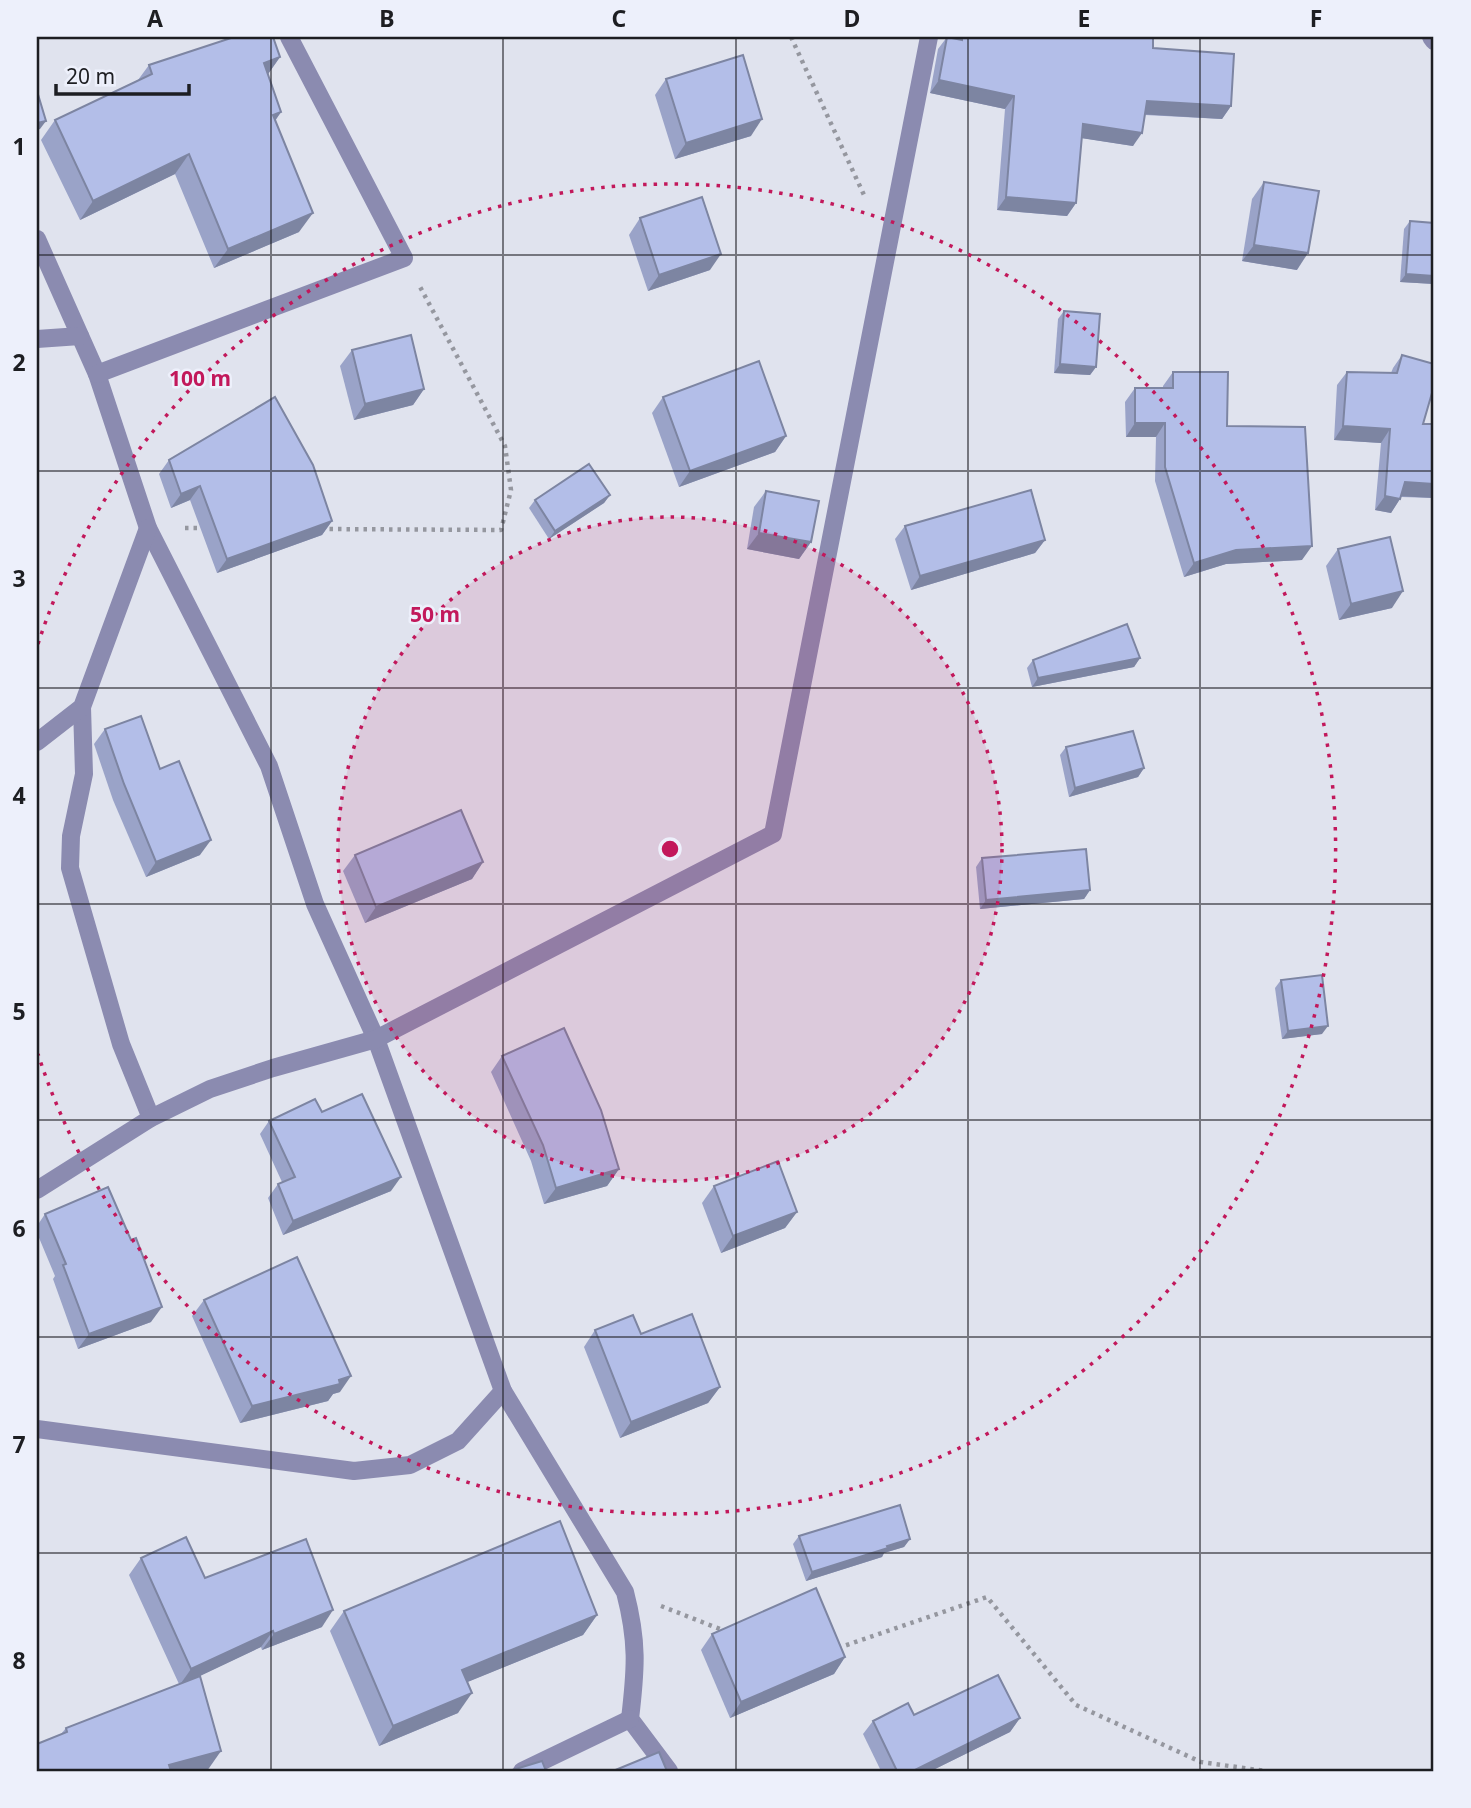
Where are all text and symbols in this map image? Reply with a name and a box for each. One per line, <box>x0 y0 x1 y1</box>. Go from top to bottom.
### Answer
text: A <box>147 2 163 34</box>
text: B <box>379 2 395 34</box>
text: C <box>612 2 627 34</box>
text: D <box>844 2 860 34</box>
text: E <box>1078 2 1090 34</box>
text: F <box>1310 2 1322 34</box>
scale bar <box>56 52 189 96</box>
text: 20 m <box>66 62 115 90</box>
text: 1 <box>12 130 26 162</box>
text: 2 <box>12 346 26 378</box>
text: 100 m <box>169 364 231 392</box>
text: 3 <box>12 562 26 594</box>
text: 50 m <box>410 600 460 628</box>
text: 4 <box>12 779 26 811</box>
centre of rings <box>658 837 682 861</box>
text: 5 <box>12 995 26 1027</box>
text: 6 <box>12 1212 26 1244</box>
text: 7 <box>12 1428 26 1460</box>
text: 8 <box>12 1644 26 1676</box>

